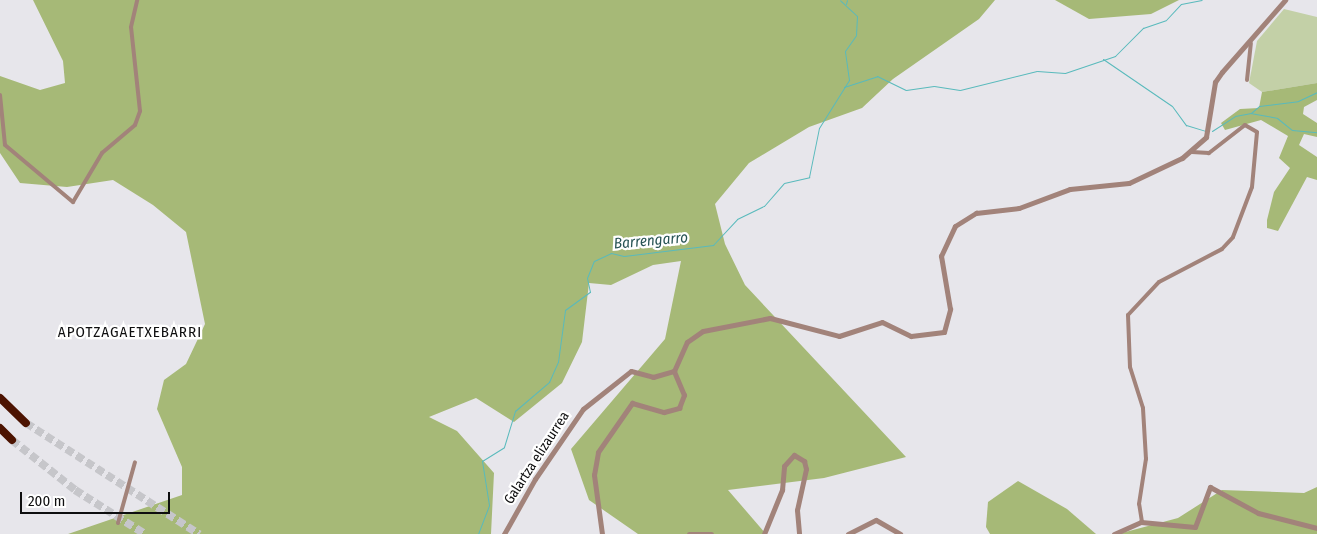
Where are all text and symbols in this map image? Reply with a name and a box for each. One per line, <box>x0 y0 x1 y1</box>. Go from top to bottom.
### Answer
water label: Barrengarro <box>613 229 689 253</box>
district label: APOTZAGAETXEBARRI <box>56 324 204 342</box>
street label: Galartza elizaurrea <box>501 409 573 507</box>
scale bar <box>22 482 172 514</box>
text: 200 m <box>28 492 65 510</box>

